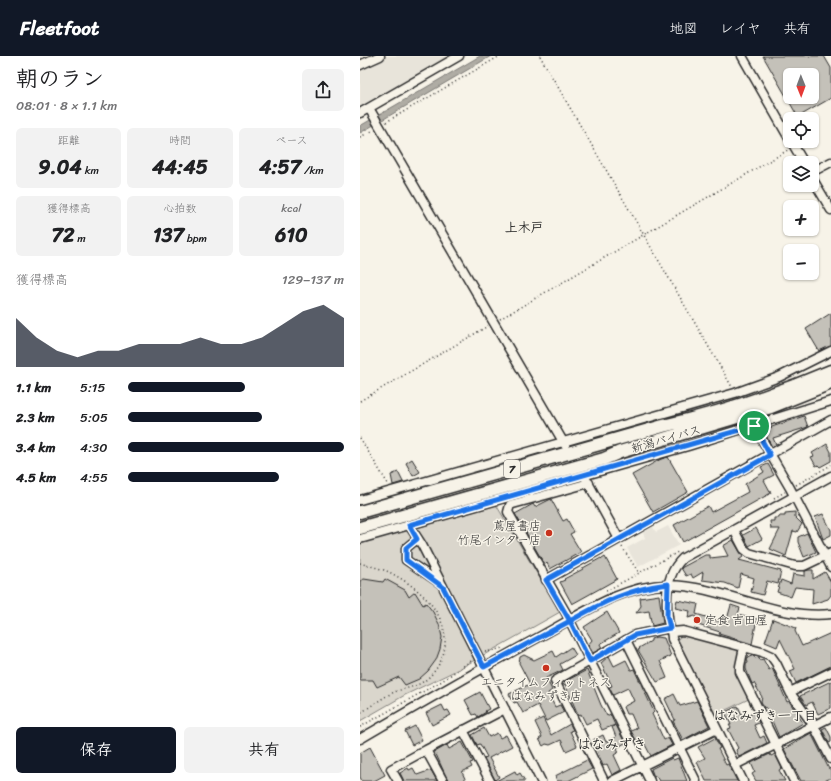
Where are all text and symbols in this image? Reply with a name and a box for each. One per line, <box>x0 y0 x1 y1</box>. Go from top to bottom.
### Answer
text: Fleetfoot <box>20 12 99 45</box>
text: 地図 <box>670 16 698 41</box>
text: レイヤ <box>720 16 761 41</box>
text: 共有 <box>783 16 811 41</box>
text: 朝のラン <box>16 59 104 98</box>
north arrow <box>783 68 819 104</box>
map controls <box>783 68 819 280</box>
button: share <box>302 69 344 111</box>
text: 08:01 · 8 × 1.1 km <box>16 94 117 117</box>
button: locate <box>783 112 819 148</box>
text: 距離 <box>58 131 80 150</box>
text: 時間 <box>169 131 191 150</box>
text: ペース <box>275 131 308 150</box>
text: 9.04 <box>38 150 82 185</box>
text: 44:45 <box>152 150 208 185</box>
text: 4:57 <box>259 150 301 185</box>
button: layers <box>783 156 819 192</box>
text: km <box>82 161 99 180</box>
text: /km <box>301 161 324 180</box>
text: 獲得標高 <box>47 199 91 218</box>
text: 心拍数 <box>163 199 196 218</box>
text: kcal <box>281 199 301 218</box>
button: + <box>783 200 819 236</box>
district label: 上木戸 <box>504 216 544 239</box>
text: 72 <box>52 218 74 253</box>
text: 137 <box>153 218 184 253</box>
text: 610 <box>275 218 308 253</box>
text: m <box>74 229 86 248</box>
text: bpm <box>184 229 207 248</box>
button: − <box>783 244 819 280</box>
text: 獲得標高 <box>16 268 68 291</box>
text: 129–137 m <box>282 268 344 291</box>
text: 1.1 km <box>16 376 51 399</box>
text: 5:15 <box>80 376 105 399</box>
text: 2.3 km <box>16 406 55 429</box>
text: 5:05 <box>80 406 108 429</box>
pin <box>737 409 771 443</box>
icon: arrive <box>743 415 765 437</box>
street label: 新潟バイパス <box>628 419 704 459</box>
text: 3.4 km <box>16 436 55 459</box>
text: 4:30 <box>80 436 107 459</box>
road number: 7 <box>504 460 520 478</box>
text: 4.5 km <box>16 466 56 489</box>
text: 4:55 <box>80 466 108 489</box>
place label: 蔦屋書店 竹尾インター店 <box>457 515 541 551</box>
marker: 蔦屋書店 竹尾インター店 <box>544 528 554 538</box>
place label: 定食 吉田屋 <box>705 609 768 631</box>
marker: 定食 吉田屋 <box>692 615 702 625</box>
marker: エニタイムフィットネス はなみずき店 <box>541 663 551 673</box>
place label: エニタイムフィットネス はなみずき店 <box>481 671 611 707</box>
district label: はなみずき一丁目 <box>713 704 817 727</box>
button: 保存 <box>16 727 176 773</box>
button: 共有 <box>184 727 344 773</box>
district label: はなみずき <box>577 732 647 757</box>

